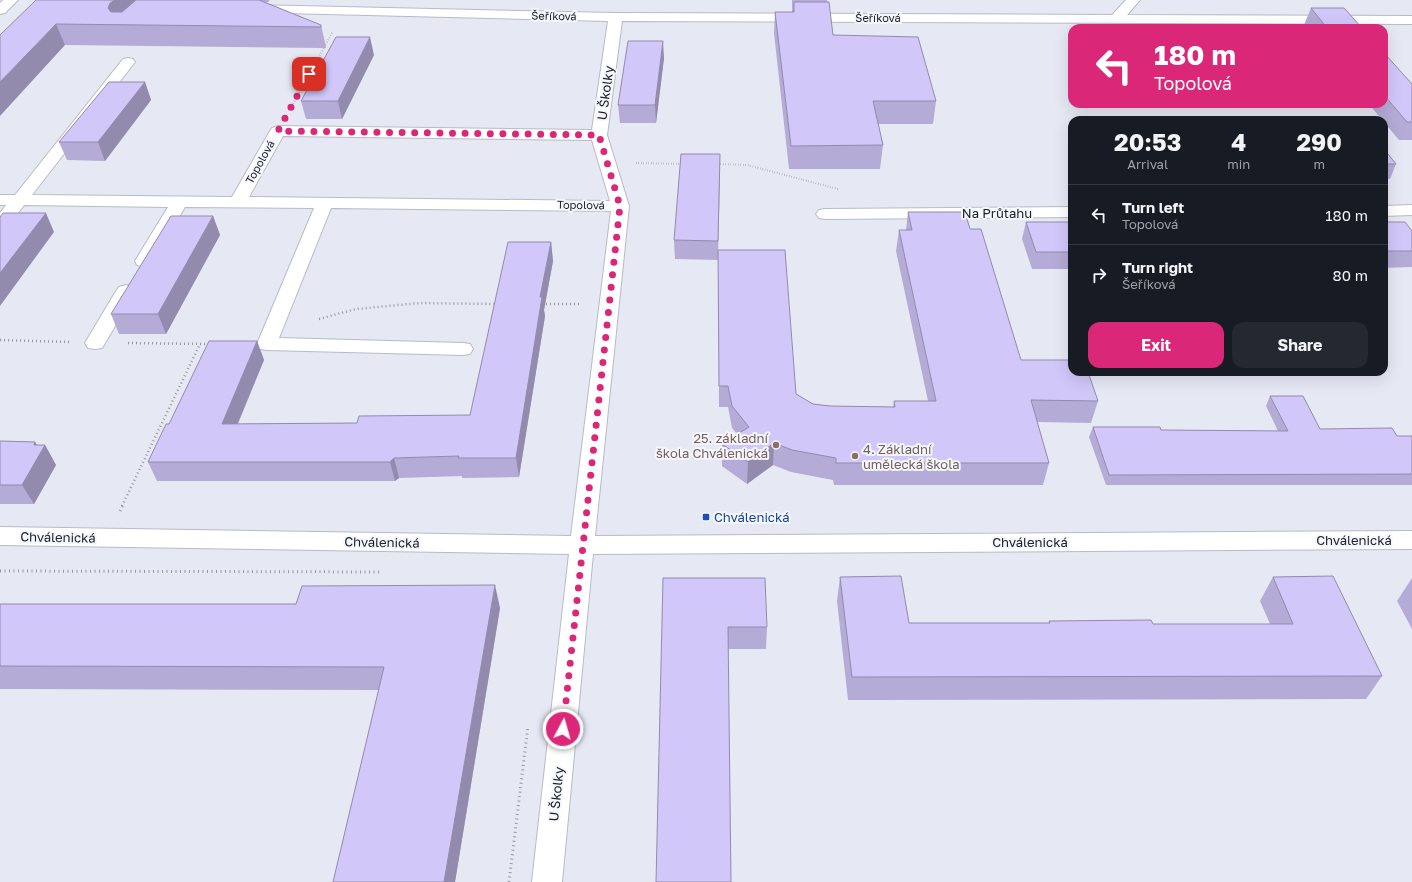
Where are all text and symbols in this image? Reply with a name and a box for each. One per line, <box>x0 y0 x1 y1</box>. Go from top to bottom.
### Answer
street label: Šeříková <box>531 9 577 22</box>
street label: Šeříková <box>855 11 901 24</box>
text: 180 m <box>1154 38 1236 71</box>
icon: left <box>1088 40 1140 92</box>
pin <box>292 57 326 91</box>
icon: arrive <box>298 63 320 85</box>
street label: U Školky <box>593 64 617 121</box>
text: Topolová <box>1154 72 1232 94</box>
text: 20:53 <box>1114 127 1181 156</box>
text: 4 <box>1231 127 1246 156</box>
text: 290 <box>1296 127 1342 156</box>
street label: Topolová <box>242 138 277 186</box>
text: Arrival <box>1127 156 1168 172</box>
text: min <box>1227 156 1250 172</box>
text: m <box>1313 156 1325 172</box>
street label: Topolová <box>557 198 605 211</box>
text: Turn left <box>1122 198 1184 216</box>
icon: left <box>1088 204 1110 226</box>
street label: Na Průtahu <box>962 205 1032 221</box>
text: 180 m <box>1325 206 1368 224</box>
text: Topolová <box>1122 216 1178 232</box>
text: Turn right <box>1122 258 1193 276</box>
icon: right <box>1088 264 1110 286</box>
text: 80 m <box>1333 266 1368 284</box>
text: Šeříková <box>1122 276 1176 292</box>
button: Exit <box>1088 322 1224 368</box>
button: Share <box>1232 322 1368 368</box>
place label: 25. základní škola Chválenická <box>656 430 770 461</box>
marker: 25. základní škola Chválenická <box>771 440 781 450</box>
place label: 4. Základní umělecká škola <box>863 441 960 472</box>
marker: 4. Základní umělecká škola <box>850 451 860 461</box>
place label: Chválenická <box>714 509 790 525</box>
marker: Chválenická <box>701 512 711 522</box>
street label: Chválenická <box>20 528 96 546</box>
street label: Chválenická <box>1316 532 1392 548</box>
street label: Chválenická <box>344 533 420 551</box>
street label: Chválenická <box>992 534 1068 550</box>
position arrow <box>542 708 584 750</box>
street label: U Školky <box>545 765 567 822</box>

